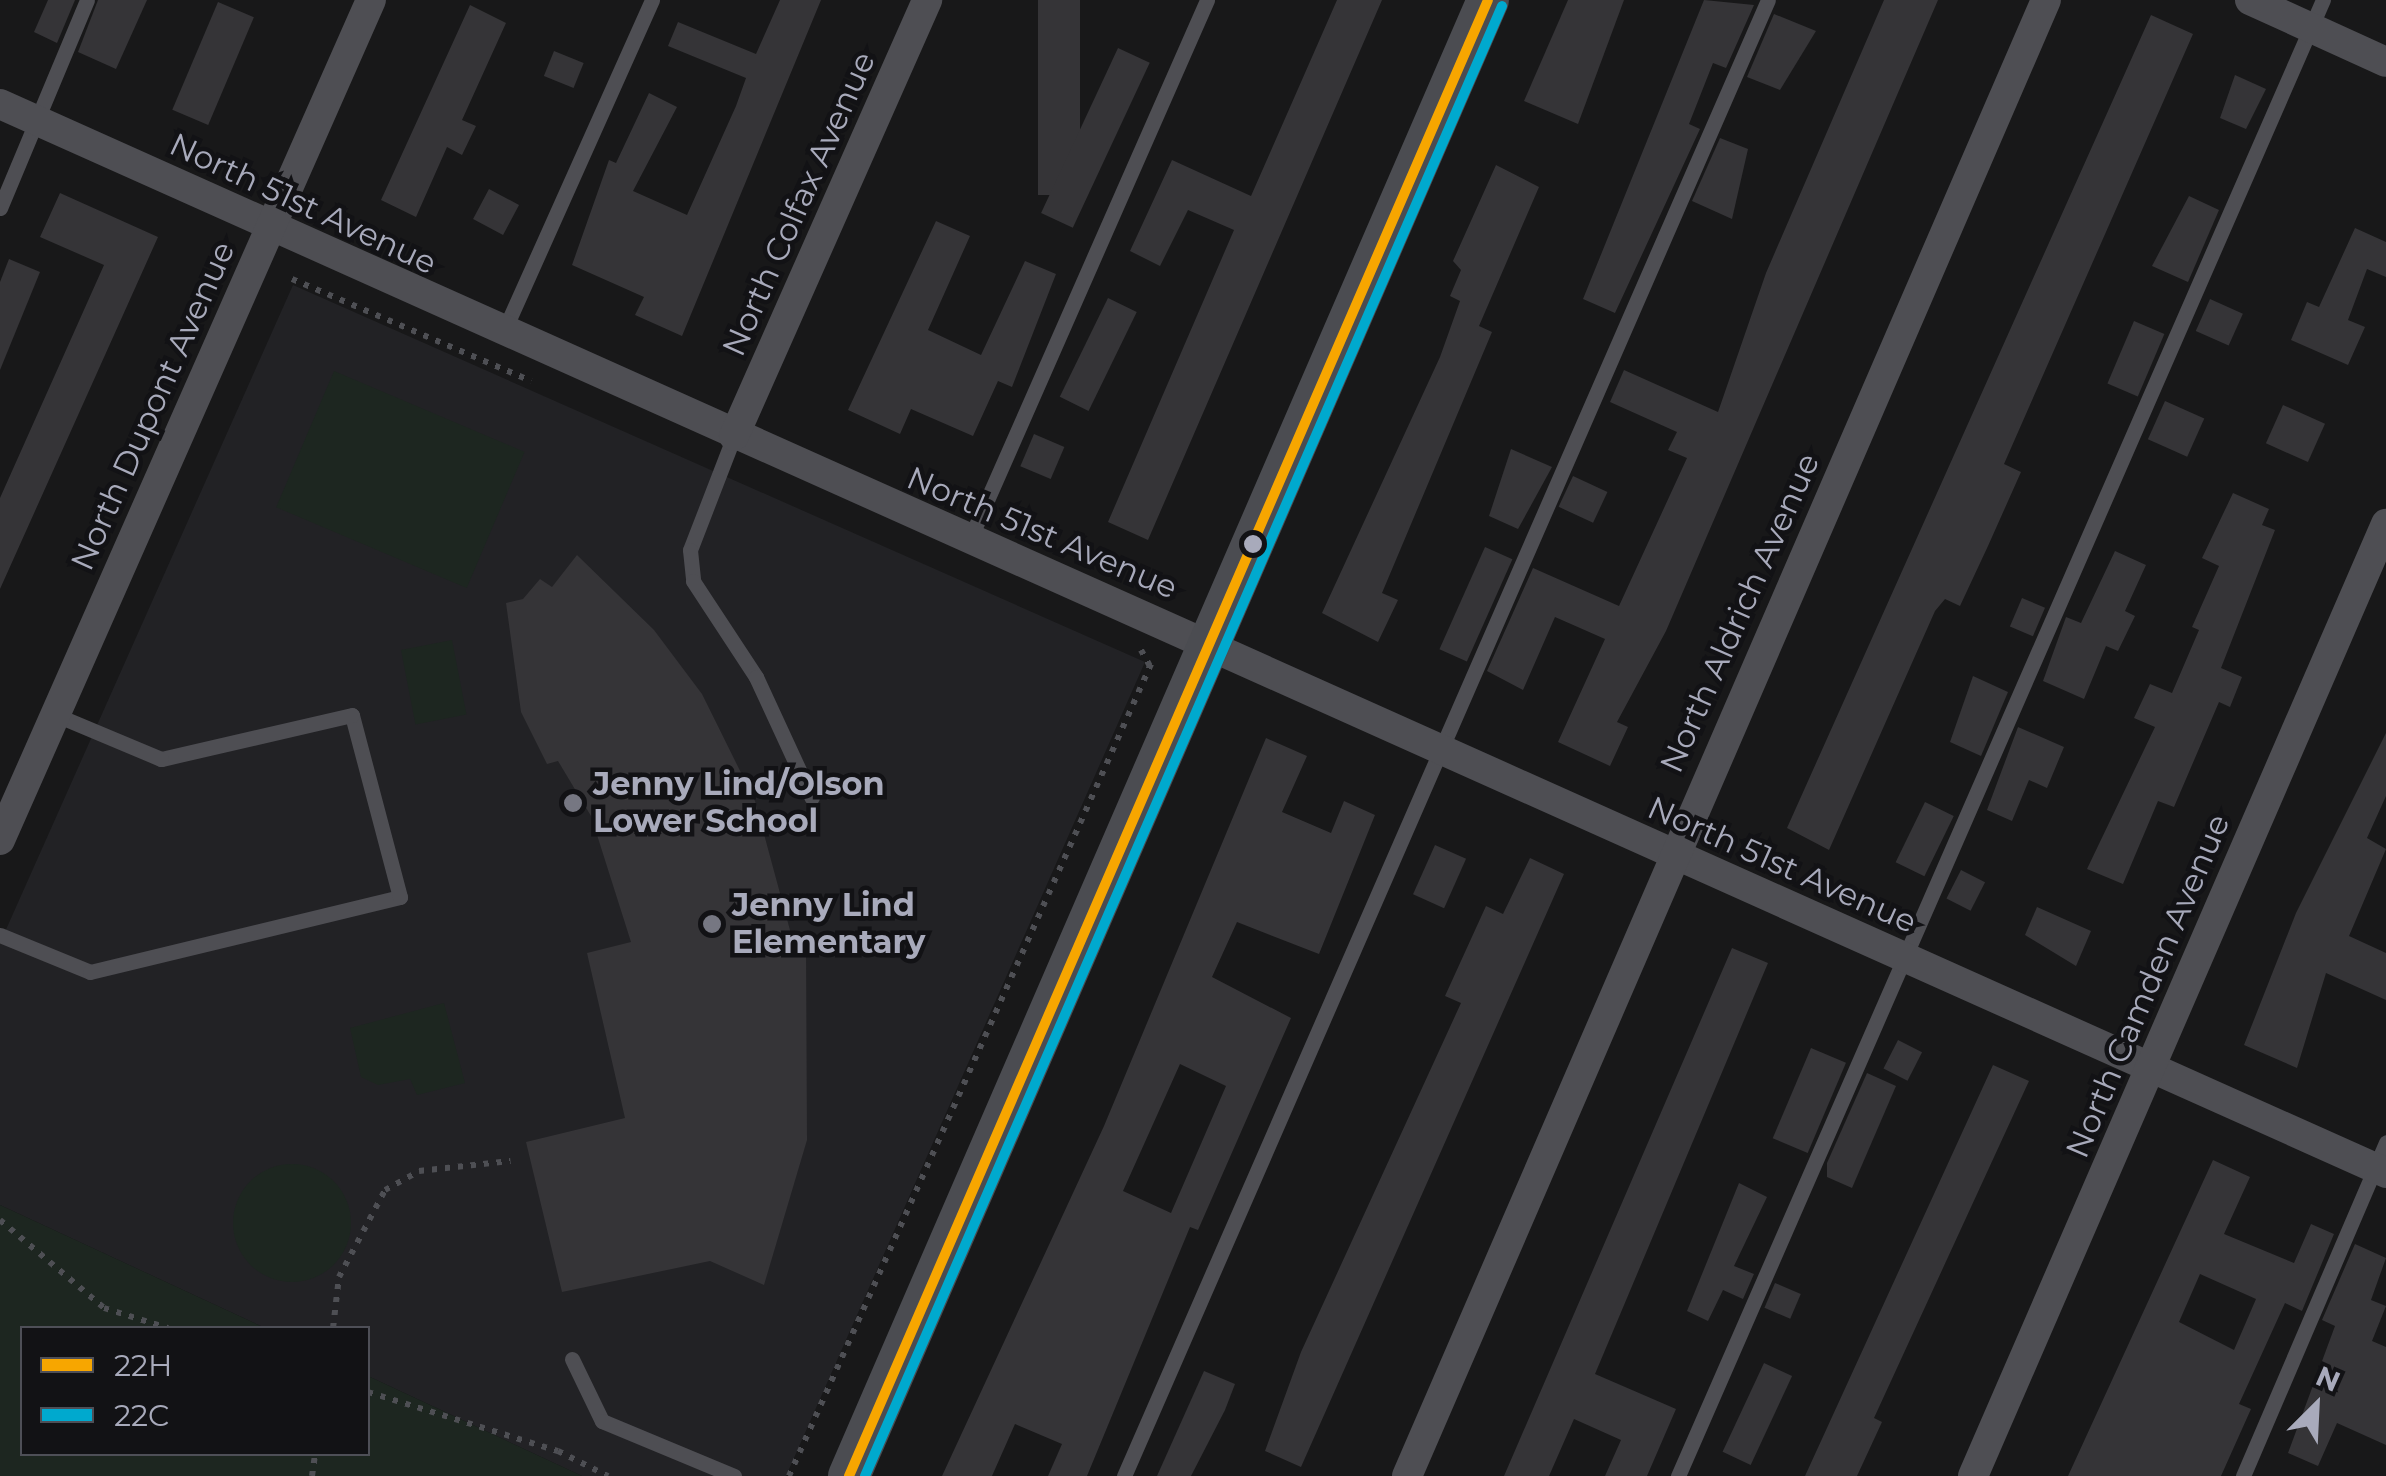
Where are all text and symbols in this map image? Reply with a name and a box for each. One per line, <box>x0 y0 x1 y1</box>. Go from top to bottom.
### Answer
street label: North Colfax Avenue <box>715 46 883 362</box>
street label: North 51st Avenue <box>164 125 442 283</box>
street label: North Dupont Avenue <box>63 236 243 576</box>
street label: North Aldrich Avenue <box>1652 447 1828 779</box>
street label: North 51st Avenue <box>901 459 1183 607</box>
unlabelled marker <box>1243 534 1263 554</box>
place label: Jenny Lind/Olson Lower School <box>593 766 885 841</box>
street label: North 51st Avenue <box>1642 789 1922 941</box>
marker: Jenny Lind/Olson Lower School <box>562 792 584 814</box>
street label: North Camden Avenue <box>2058 808 2238 1164</box>
place label: Jenny Lind Elementary <box>732 887 925 962</box>
marker: Jenny Lind Elementary <box>701 913 723 935</box>
legend <box>20 1326 370 1456</box>
text: 22H <box>114 1347 172 1384</box>
north arrow <box>2266 1356 2366 1456</box>
text: N <box>2311 1358 2345 1399</box>
text: 22C <box>114 1397 169 1434</box>

